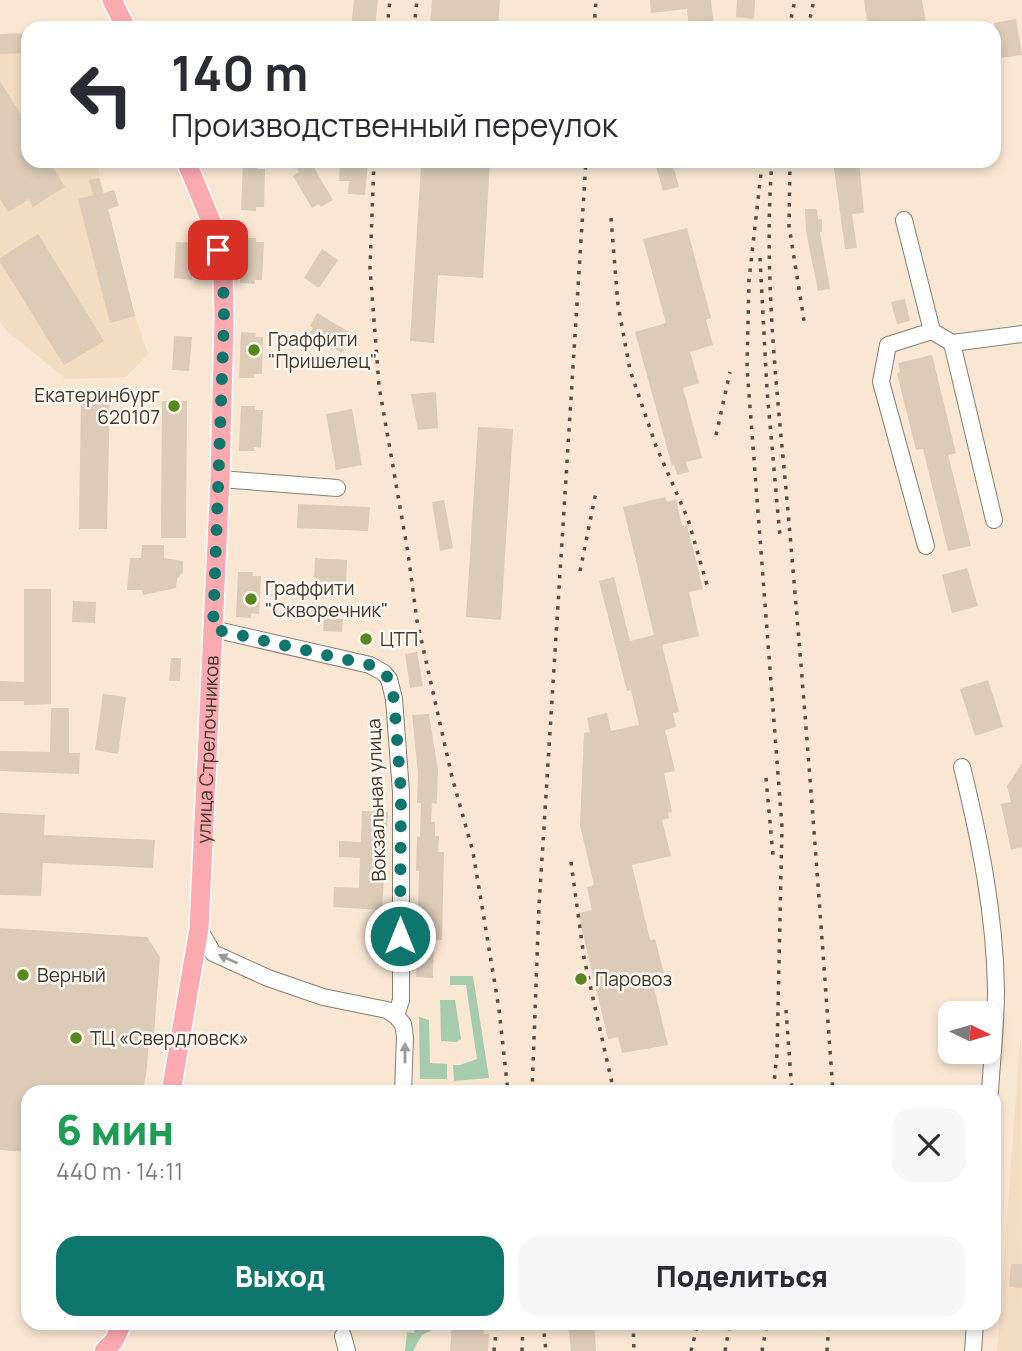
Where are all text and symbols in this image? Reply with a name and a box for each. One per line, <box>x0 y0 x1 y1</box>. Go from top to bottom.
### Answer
text: 140 m <box>171 39 308 106</box>
icon: left <box>56 49 147 140</box>
text: Производственный переулок <box>171 103 618 147</box>
pin <box>188 220 248 280</box>
icon: arrive <box>199 231 237 269</box>
place label: Граффити "Пришелец" <box>268 326 377 374</box>
marker: Граффити "Пришелец" <box>246 342 262 358</box>
place label: Екатеринбург 620107 <box>34 382 160 430</box>
marker: Екатеринбург 620107 <box>166 398 182 414</box>
place label: Граффити "Скворечник" <box>265 575 388 623</box>
marker: Граффити "Скворечник" <box>243 591 259 607</box>
place label: ЦТП <box>380 626 418 652</box>
marker: ЦТП <box>358 631 374 647</box>
street label: улица Стрелочников <box>190 655 225 844</box>
street label: Вокзальная улица <box>360 718 392 882</box>
position arrow <box>363 899 437 973</box>
one-way arrow <box>218 953 238 965</box>
place label: Верный <box>37 962 106 988</box>
place label: Паровоз <box>595 966 672 992</box>
marker: Верный <box>15 967 31 983</box>
marker: Паровоз <box>573 971 589 987</box>
north arrow <box>938 1001 1001 1064</box>
map controls <box>938 1001 1001 1064</box>
place label: ТЦ «Свердловск» <box>90 1025 249 1051</box>
marker: ТЦ «Свердловск» <box>68 1030 84 1046</box>
one-way arrow <box>399 1042 411 1064</box>
text: 6 мин <box>56 1100 174 1158</box>
button: close <box>892 1108 966 1182</box>
text: 440 m · 14:11 <box>56 1155 183 1187</box>
button: Выход <box>56 1236 504 1316</box>
button: Поделиться <box>518 1236 966 1316</box>

